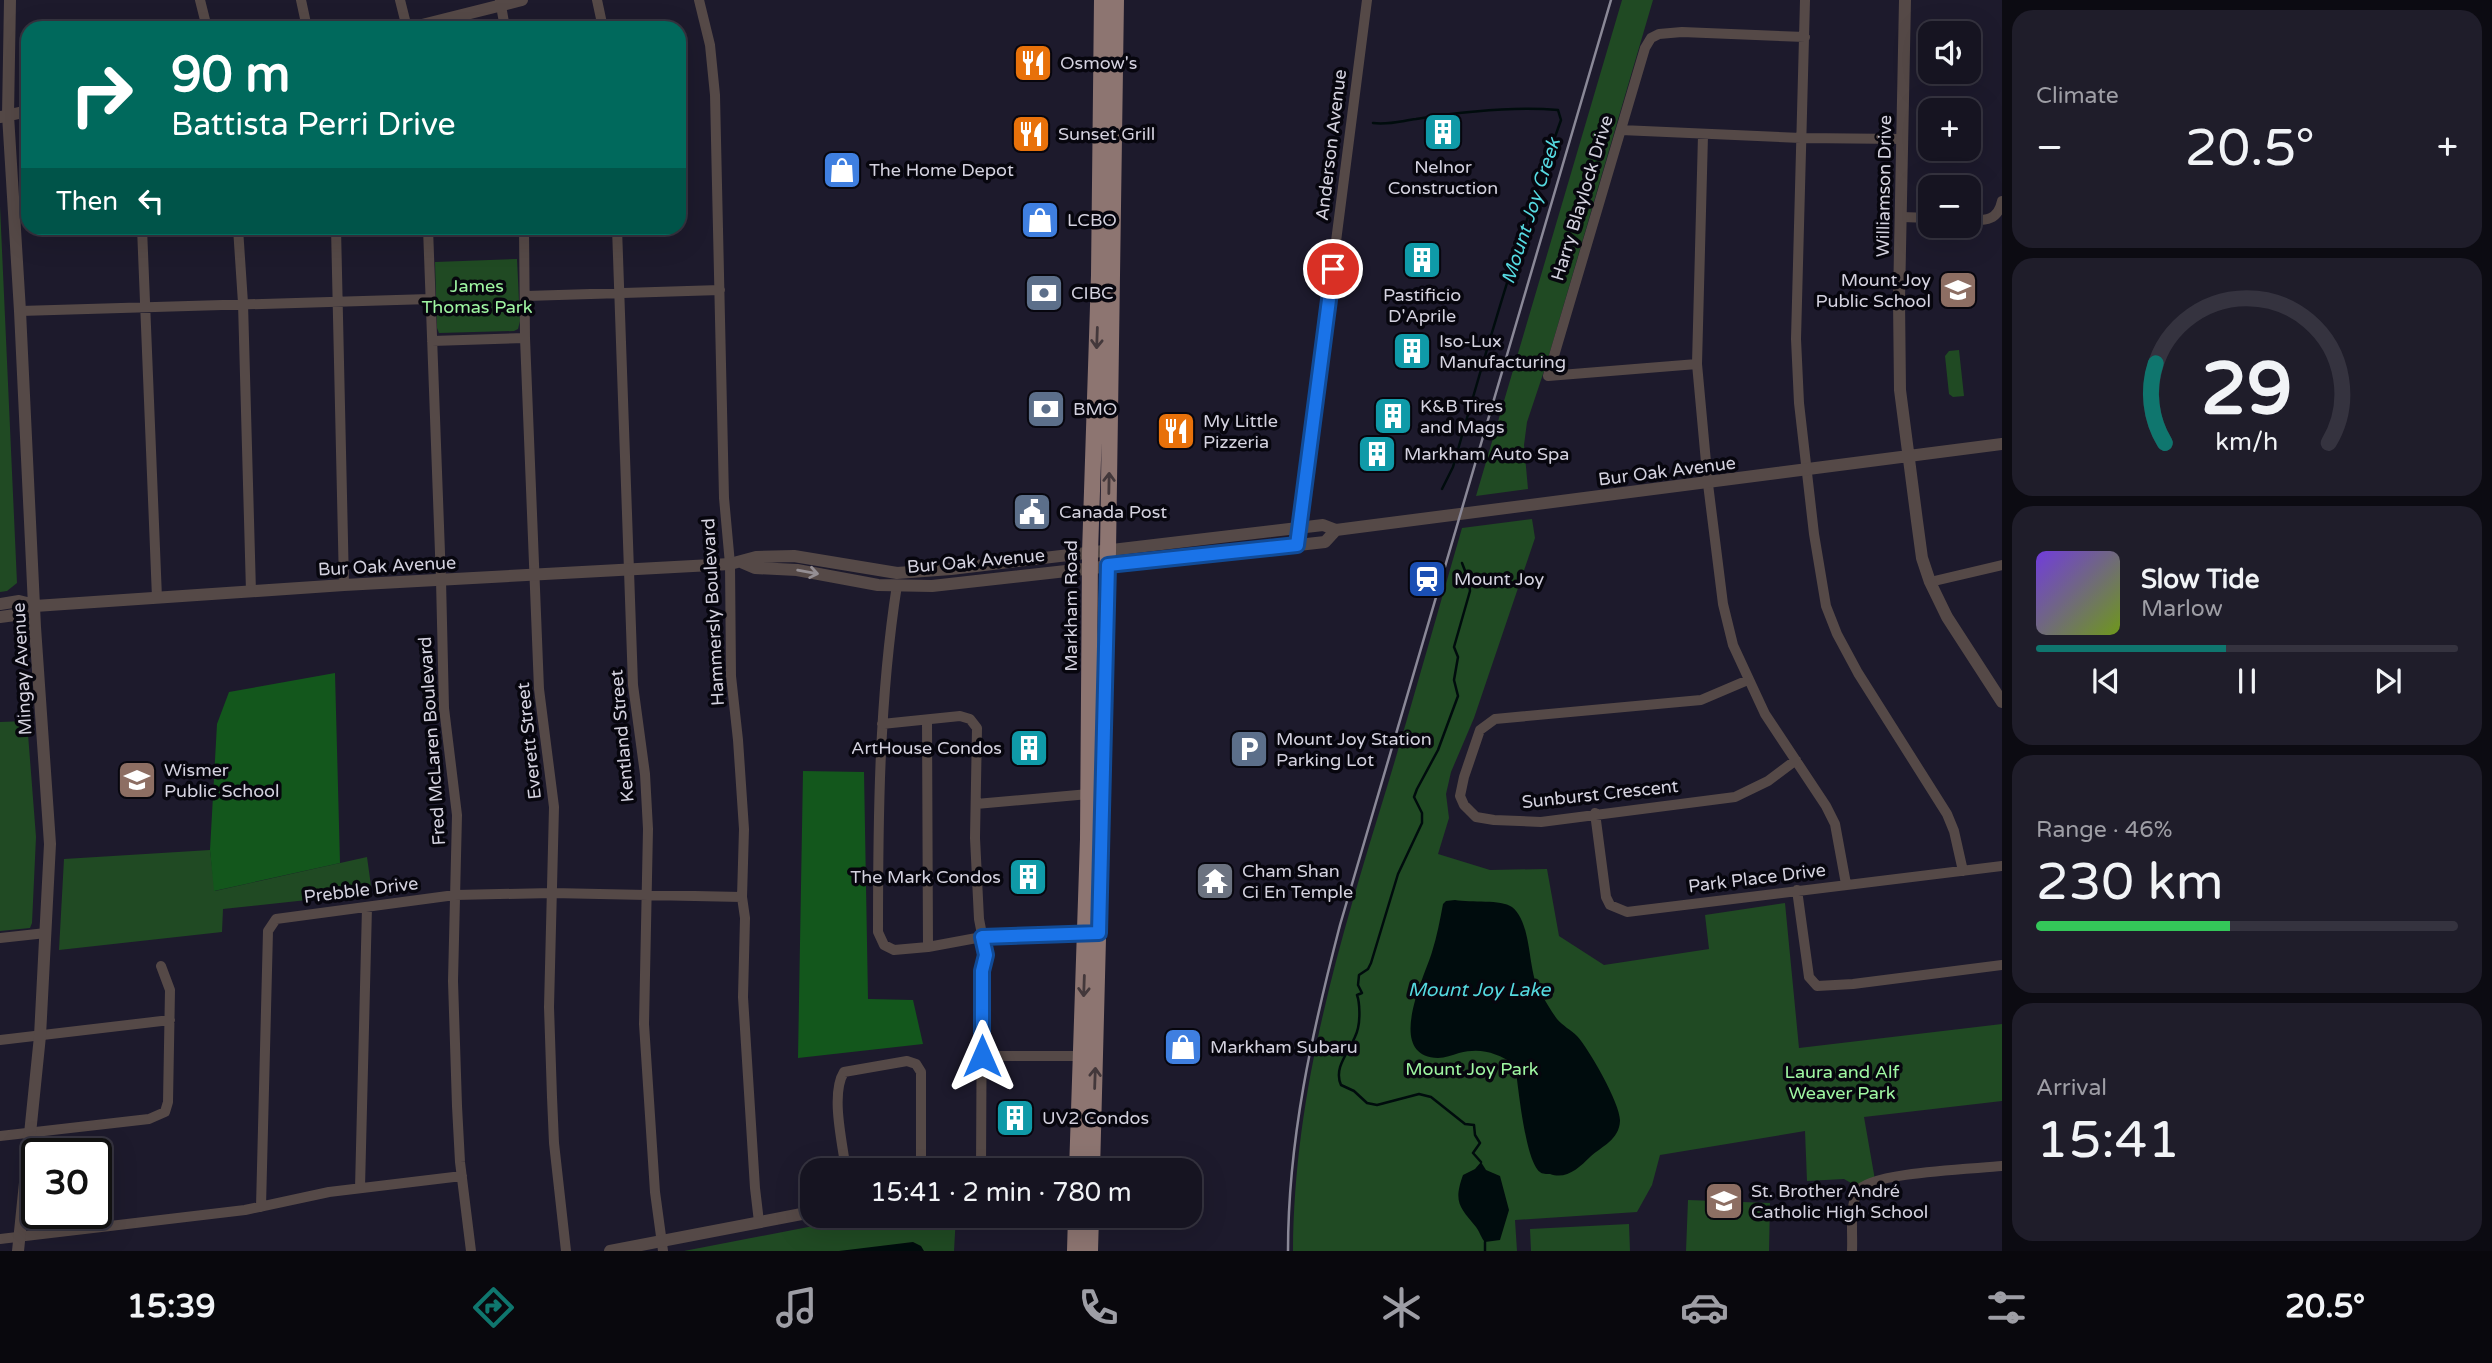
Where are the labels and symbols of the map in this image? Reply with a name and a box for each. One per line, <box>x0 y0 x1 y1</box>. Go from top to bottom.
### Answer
restaurant icon: Osmow's <box>1012 42 1054 84</box>
place label: Osmow's <box>1060 52 1137 74</box>
street label: Anderson Avenue <box>1311 68 1351 222</box>
building icon: Nelnor Construction <box>1422 111 1464 153</box>
street label: Harry Blaylock Drive <box>1546 112 1618 284</box>
restaurant icon: Sunset Grill <box>1010 113 1052 155</box>
street label: Williamson Drive <box>1872 115 1896 257</box>
place label: Sunset Grill <box>1058 123 1155 145</box>
water label: Mount Joy Creek <box>1497 134 1565 287</box>
shop icon: The Home Depot <box>821 149 863 191</box>
place label: Nelnor Construction <box>1388 156 1498 199</box>
place label: The Home Depot <box>869 159 1014 181</box>
shop icon: LCBO <box>1019 199 1061 241</box>
place label: LCBO <box>1067 209 1117 231</box>
pin <box>1303 239 1363 299</box>
building icon: Pastificio D'Aprile <box>1401 239 1443 281</box>
place label: Mount Joy Public School <box>1815 269 1931 312</box>
school or university icon: Mount Joy Public School <box>1937 269 1979 311</box>
bank icon: CIBC <box>1023 272 1065 314</box>
park label: James Thomas Park <box>421 275 533 318</box>
place label: CIBC <box>1071 282 1114 304</box>
place label: Pastificio D'Aprile <box>1383 284 1461 327</box>
one-way arrow <box>1090 326 1103 349</box>
building icon: Iso-Lux Manufacturing <box>1391 330 1433 372</box>
place label: Iso-Lux Manufacturing <box>1439 330 1566 373</box>
bank icon: BMO <box>1025 388 1067 430</box>
building icon: K&B Tires and Mags <box>1372 395 1414 437</box>
place label: K&B Tires and Mags <box>1420 395 1505 438</box>
place label: BMO <box>1073 398 1117 420</box>
restaurant icon: My Little Pizzeria <box>1155 410 1197 452</box>
place label: My Little Pizzeria <box>1203 410 1278 453</box>
building icon: Markham Auto Spa <box>1356 433 1398 475</box>
place label: Markham Auto Spa <box>1404 443 1569 465</box>
street label: Bur Oak Avenue <box>1597 452 1737 490</box>
one-way arrow <box>1102 472 1116 495</box>
public building icon: Canada Post <box>1011 491 1053 533</box>
place label: Canada Post <box>1059 501 1167 523</box>
street label: Hammersly Boulevard <box>697 518 729 706</box>
street label: Markham Road <box>1060 540 1082 672</box>
street label: Bur Oak Avenue <box>906 544 1046 578</box>
street label: Bur Oak Avenue <box>317 551 457 581</box>
station icon: Mount Joy <box>1406 558 1448 600</box>
one-way arrow <box>796 566 819 579</box>
place label: Mount Joy <box>1454 568 1545 590</box>
street label: Mingay Avenue <box>8 602 36 736</box>
street label: Fred McLaren Boulevard <box>414 636 450 846</box>
street label: Kentland Street <box>605 669 639 803</box>
street label: Everett Street <box>512 681 546 801</box>
building icon: ArtHouse Condos <box>1008 727 1050 769</box>
parking icon: Mount Joy Station Parking Lot <box>1228 728 1270 770</box>
place label: Mount Joy Station Parking Lot <box>1276 728 1432 771</box>
place label: ArtHouse Condos <box>851 737 1002 759</box>
school or university icon: Wismer Public School <box>116 759 158 801</box>
place label: Wismer Public School <box>164 759 280 802</box>
street label: Sunburst Crescent <box>1521 775 1680 813</box>
building icon: The Mark Condos <box>1007 856 1049 898</box>
street label: Park Place Drive <box>1687 859 1827 897</box>
temple icon: Cham Shan Ci En Temple <box>1194 860 1236 902</box>
place label: Cham Shan Ci En Temple <box>1242 860 1353 903</box>
place label: The Mark Condos <box>850 866 1001 888</box>
street label: Prebble Drive <box>303 872 419 908</box>
one-way arrow <box>1077 974 1090 997</box>
water label: Mount Joy Lake <box>1408 979 1552 1001</box>
position arrow <box>945 1019 1019 1093</box>
shop icon: Markham Subaru <box>1162 1026 1204 1068</box>
place label: Markham Subaru <box>1210 1036 1358 1058</box>
park label: Mount Joy Park <box>1405 1058 1539 1080</box>
park label: Laura and Alf Weaver Park <box>1785 1061 1900 1104</box>
one-way arrow <box>1088 1067 1101 1090</box>
building icon: UV2 Condos <box>994 1097 1036 1139</box>
place label: UV2 Condos <box>1042 1107 1149 1129</box>
speed limit sign: 30 <box>21 1138 112 1229</box>
school or university icon: St. Brother André Catholic High School <box>1703 1180 1745 1222</box>
place label: St. Brother André Catholic High School <box>1751 1180 1928 1223</box>

